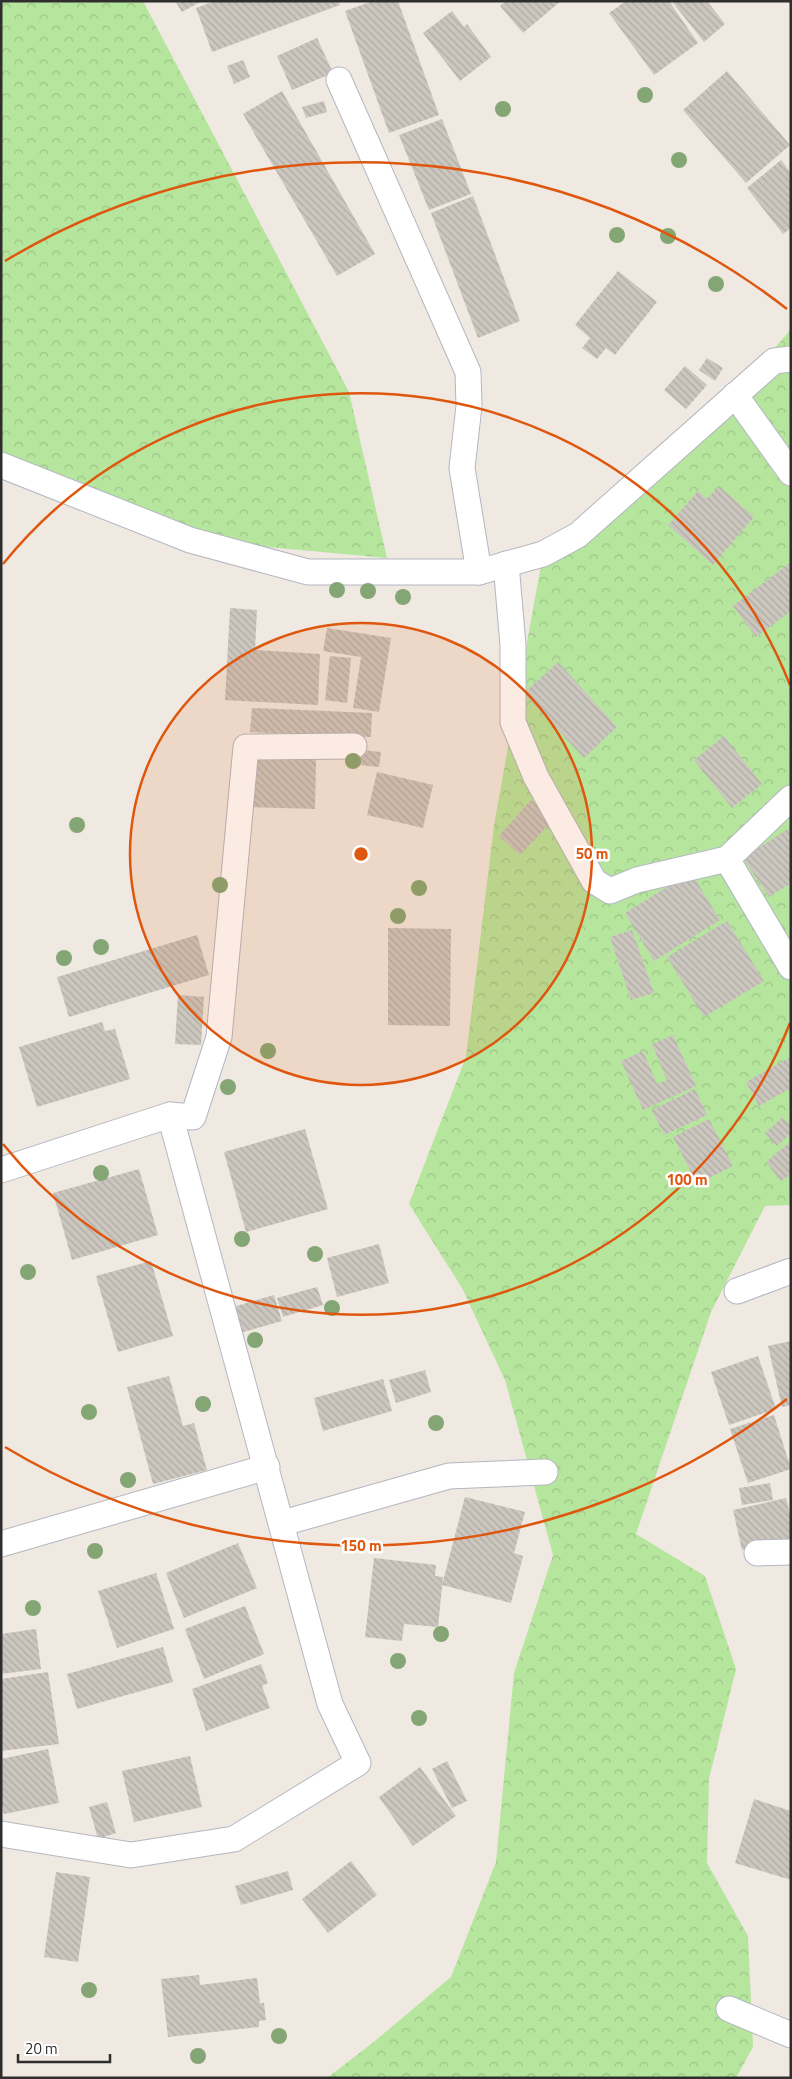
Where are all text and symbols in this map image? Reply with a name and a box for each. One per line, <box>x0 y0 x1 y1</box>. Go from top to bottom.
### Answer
text: 50 m <box>576 842 608 865</box>
centre of rings <box>352 845 370 863</box>
text: 100 m <box>666 1168 708 1191</box>
text: 150 m <box>340 1534 382 1557</box>
scale bar <box>18 2032 110 2064</box>
text: 20 m <box>25 2037 58 2060</box>

